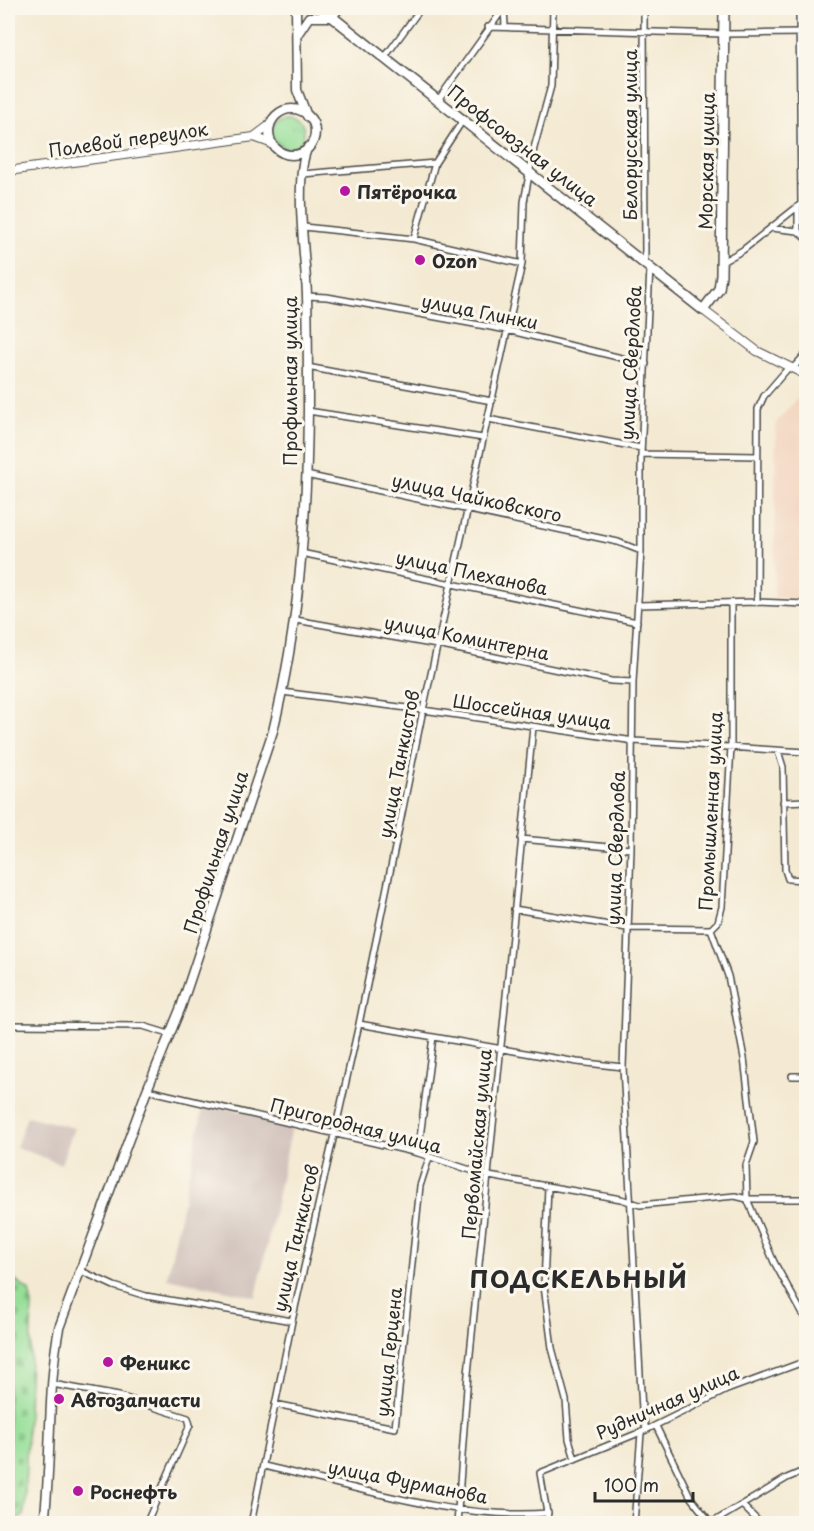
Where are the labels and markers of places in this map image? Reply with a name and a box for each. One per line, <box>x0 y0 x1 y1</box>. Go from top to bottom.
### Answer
place label: Пятёрочка <box>357 178 458 205</box>
marker: Пятёрочка <box>338 184 352 198</box>
place label: Ozon <box>432 247 477 274</box>
marker: Ozon <box>413 253 427 267</box>
place label: Феникс <box>120 1349 190 1376</box>
marker: Феникс <box>101 1355 115 1369</box>
place label: Автозапчасти <box>71 1386 201 1413</box>
marker: Автозапчасти <box>52 1392 66 1406</box>
place label: Роснефть <box>90 1478 178 1505</box>
marker: Роснефть <box>71 1484 85 1498</box>

